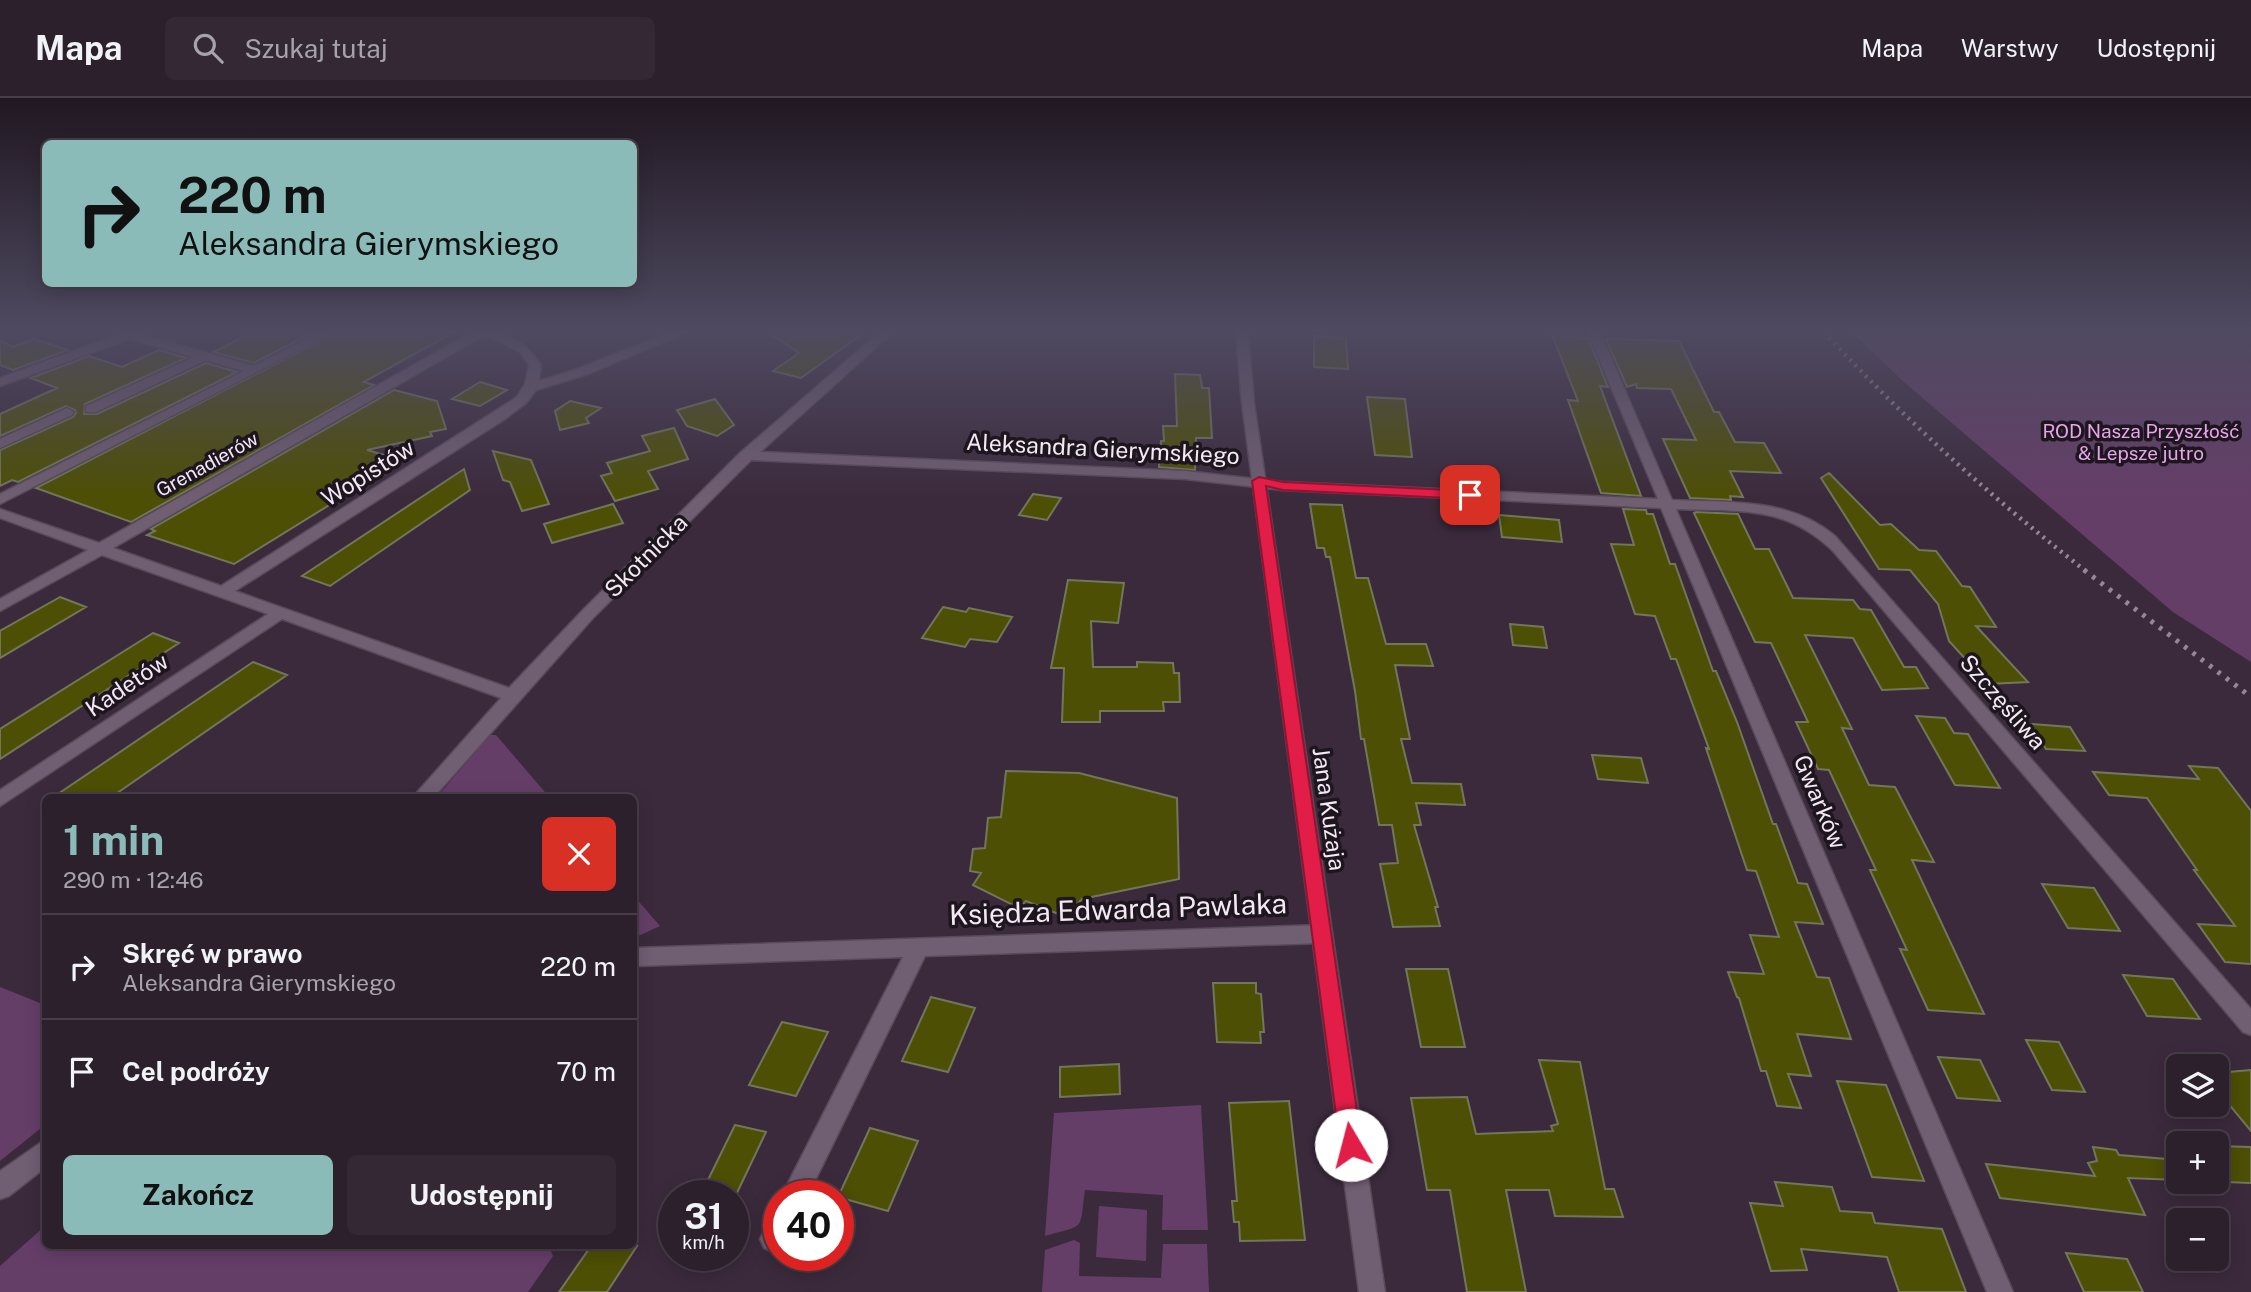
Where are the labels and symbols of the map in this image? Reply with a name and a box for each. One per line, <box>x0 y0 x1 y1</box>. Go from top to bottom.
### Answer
park label: ROD Nasza Przyszłość & Lepsze jutro <box>2042 420 2240 464</box>
street label: Grenadierów <box>152 427 262 501</box>
street label: Aleksandra Gierymskiego <box>966 428 1241 469</box>
street label: Wopistów <box>316 434 419 512</box>
pin <box>1440 465 1500 525</box>
street label: Skotnicka <box>599 509 693 603</box>
street label: Kadetów <box>80 647 173 722</box>
street label: Szczęśliwa <box>1955 649 2052 755</box>
street label: Jana Kużaja <box>1307 746 1352 872</box>
street label: Gwarków <box>1789 751 1852 853</box>
street label: Księdza Edwarda Pawlaka <box>949 886 1287 931</box>
position arrow <box>1314 1108 1388 1182</box>
speed limit sign: 40 <box>763 1180 854 1271</box>

